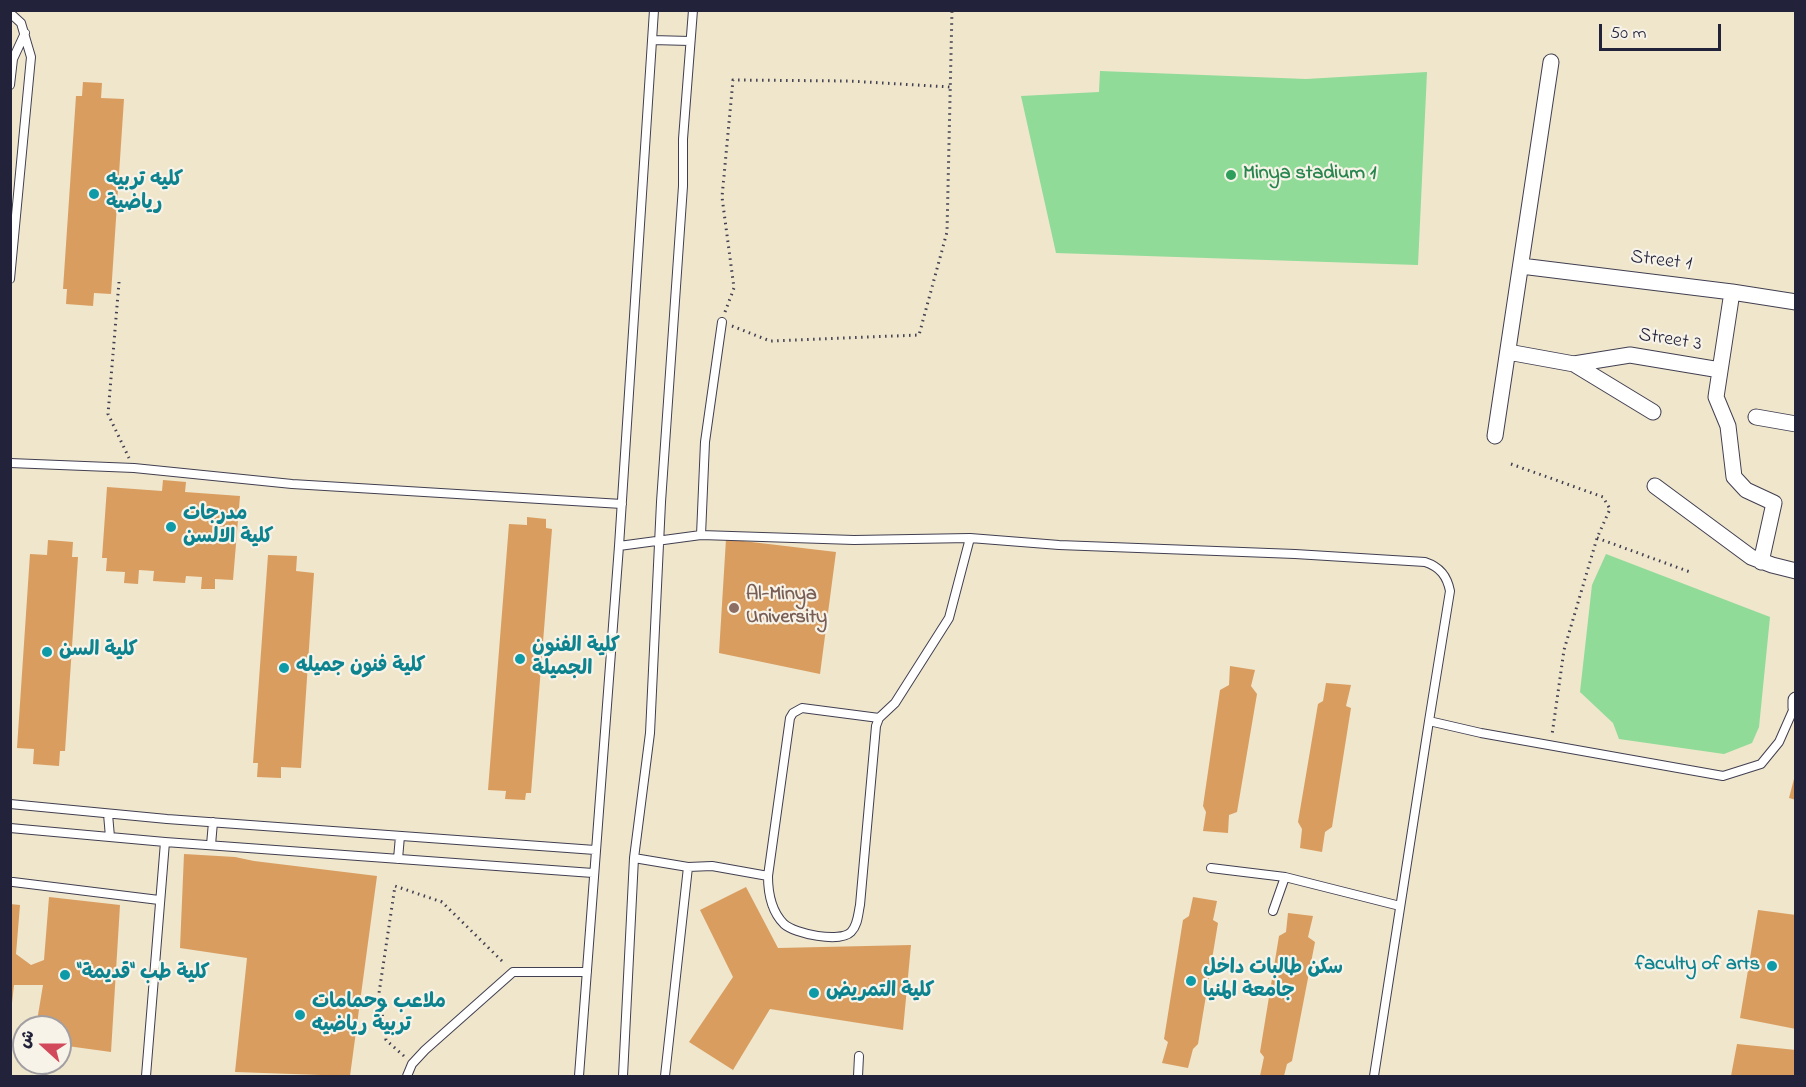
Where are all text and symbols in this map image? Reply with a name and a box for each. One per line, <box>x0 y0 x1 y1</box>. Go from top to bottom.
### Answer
scale bar <box>1602 12 1724 50</box>
text: 50 m <box>1610 21 1647 47</box>
place label: Minya stadium 1 <box>1243 163 1376 187</box>
marker: Minya stadium 1 <box>1224 168 1238 182</box>
place label: كليه تربيه رياضية <box>106 170 183 217</box>
marker: كليه تربيه رياضية <box>87 187 101 201</box>
street label: Street 1 <box>1629 246 1693 278</box>
street label: Street 3 <box>1637 324 1703 358</box>
place label: مدرجات كلية الالسن <box>183 504 273 551</box>
marker: مدرجات كلية الالسن <box>164 520 178 534</box>
place label: Al-Minya University <box>746 584 827 631</box>
marker: Al-Minya University <box>727 601 741 615</box>
place label: كلية الفنون الجميلة <box>532 636 620 683</box>
place label: كلية السن <box>59 640 137 664</box>
marker: كلية السن <box>40 645 54 659</box>
marker: كلية الفنون الجميلة <box>513 652 527 666</box>
place label: كلية فنون جميله <box>296 656 425 680</box>
marker: كلية فنون جميله <box>277 661 291 675</box>
place label: faculty of arts <box>1635 954 1760 978</box>
place label: سكن طالبات داخل جامعة المنيا <box>1203 958 1343 1005</box>
marker: faculty of arts <box>1765 959 1779 973</box>
place label: "كلية طب "قديمة <box>77 963 210 987</box>
marker: "كلية طب "قديمة <box>58 968 72 982</box>
marker: سكن طالبات داخل جامعة المنيا <box>1184 974 1198 988</box>
place label: كلية التمريض <box>826 981 934 1005</box>
marker: كلية التمريض <box>807 986 821 1000</box>
place label: ملاعب وحمامات تربية رياضيه <box>312 992 446 1039</box>
marker: ملاعب وحمامات تربية رياضيه <box>293 1008 307 1022</box>
north arrow <box>12 1015 72 1075</box>
text: ش <box>13 1027 41 1052</box>

